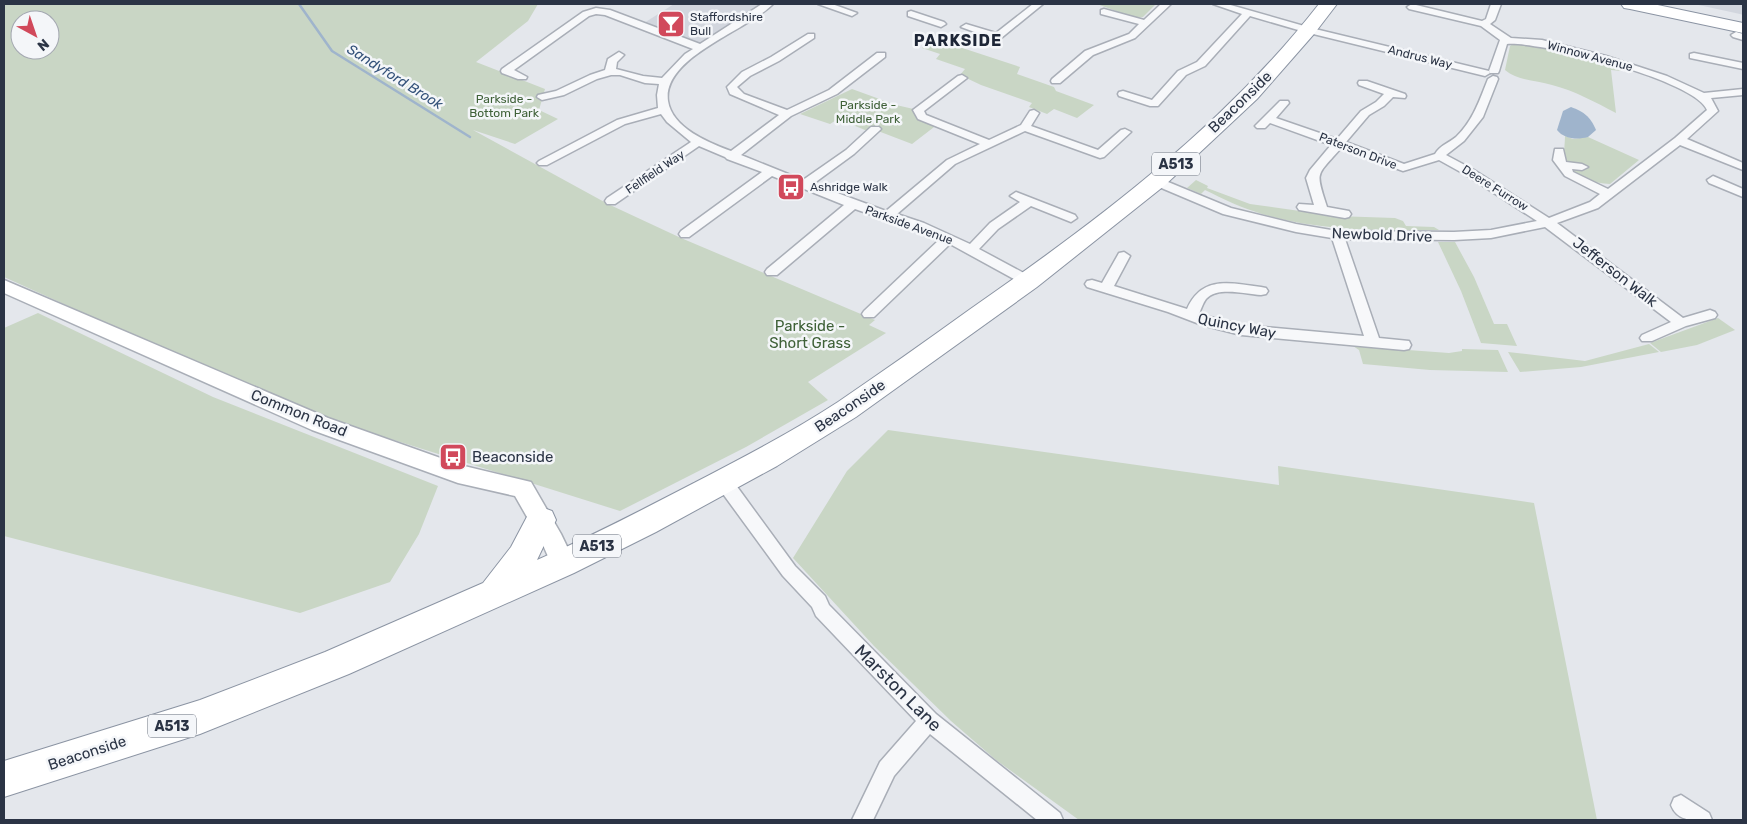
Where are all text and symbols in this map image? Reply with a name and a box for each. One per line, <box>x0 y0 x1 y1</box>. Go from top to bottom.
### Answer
bar icon: Staffordshire Bull <box>656 9 686 39</box>
north arrow <box>10 10 60 60</box>
place label: Staffordshire Bull <box>690 10 763 38</box>
district label: PARKSIDE <box>914 31 1002 50</box>
text: N <box>34 35 52 54</box>
street label: Winnow Avenue <box>1546 38 1634 74</box>
water label: Sandyford Brook <box>344 41 447 114</box>
street label: Andrus Way <box>1386 42 1454 72</box>
street label: Beaconside <box>1205 67 1275 137</box>
park label: Parkside - Bottom Park <box>469 92 540 120</box>
park label: Parkside - Middle Park <box>836 98 901 126</box>
street label: Paterson Drive <box>1317 130 1399 172</box>
street label: Fellfield Way <box>623 147 687 197</box>
road number: A513 <box>1152 152 1200 175</box>
street label: Deere Furrow <box>1459 162 1531 214</box>
bus stop icon: Ashridge Walk <box>776 172 806 202</box>
place label: Ashridge Walk <box>810 180 889 194</box>
street label: Parkside Avenue <box>863 203 955 247</box>
street label: Newbold Drive <box>1331 224 1433 246</box>
street label: Jefferson Walk <box>1569 233 1661 311</box>
street label: Quincy Way <box>1196 310 1278 342</box>
park label: Parkside - Short Grass <box>769 317 851 352</box>
street label: Beaconside <box>811 376 889 436</box>
street label: Common Road <box>248 386 350 440</box>
bus stop icon: Beaconside <box>438 442 468 472</box>
place label: Beaconside <box>472 448 553 466</box>
road number: A513 <box>573 534 621 558</box>
street label: Marston Lane <box>850 640 946 736</box>
road number: A513 <box>148 714 196 738</box>
street label: Beaconside <box>46 732 128 774</box>

